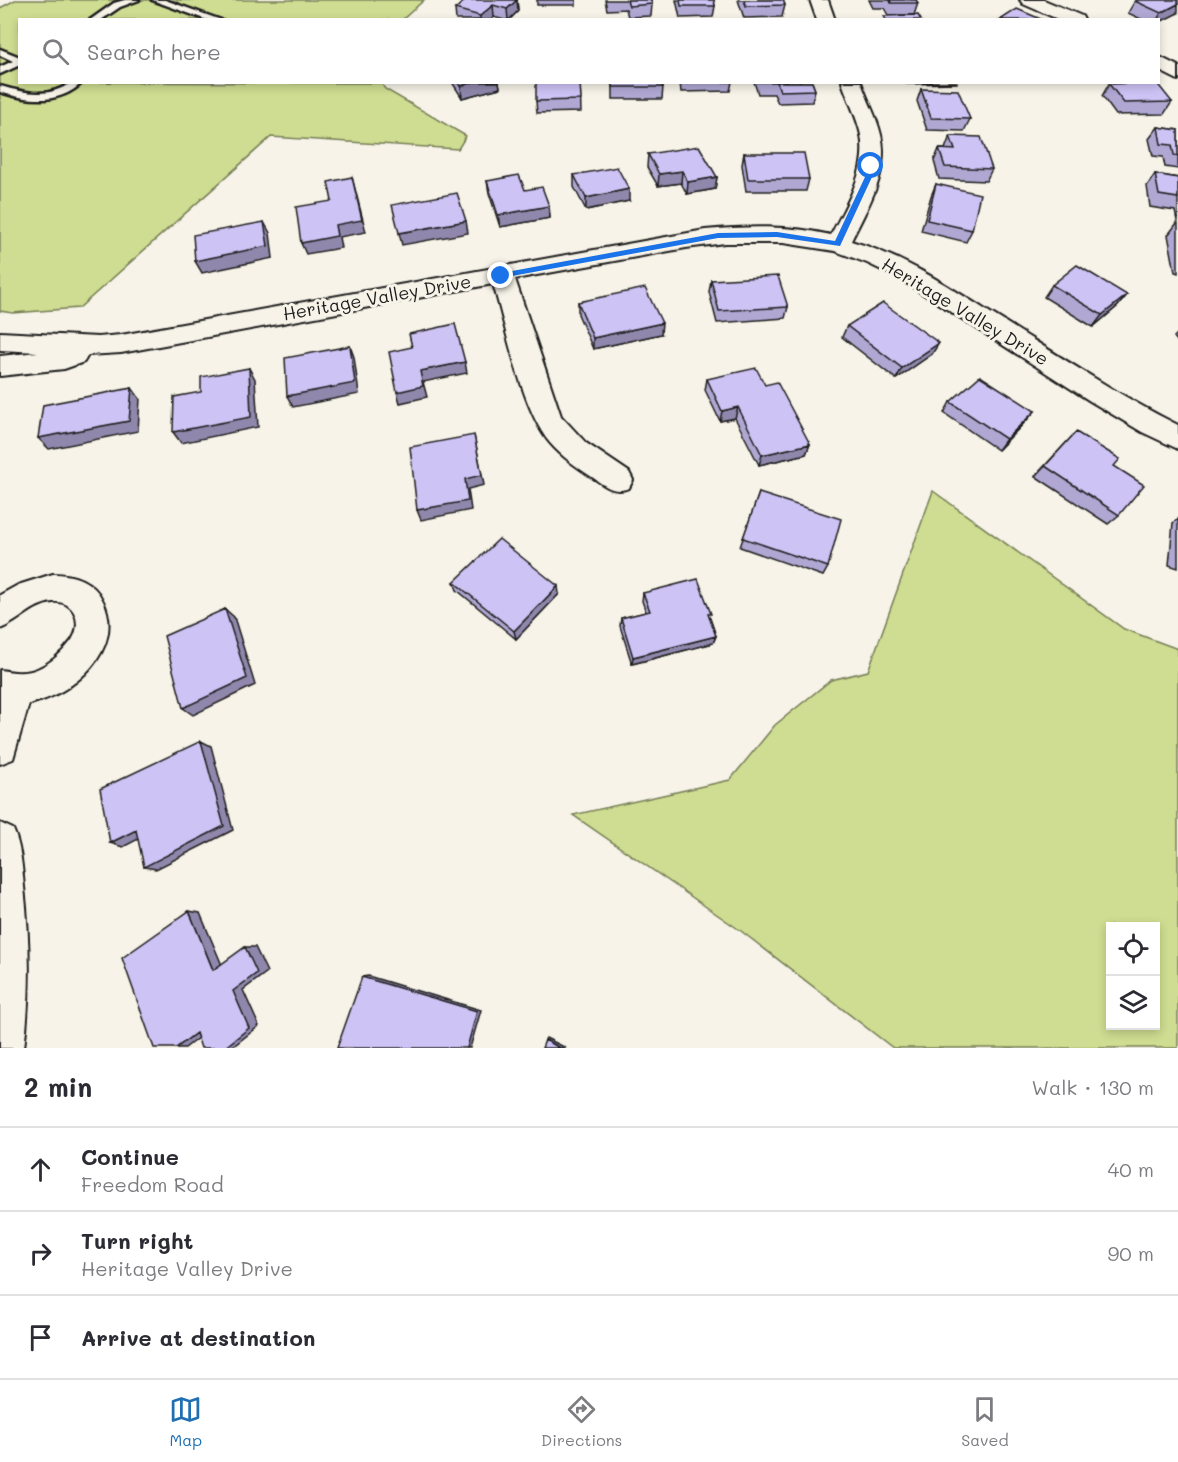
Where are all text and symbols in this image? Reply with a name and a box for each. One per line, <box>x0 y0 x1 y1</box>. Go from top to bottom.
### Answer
search box <box>18 18 1160 84</box>
icon: search <box>39 35 72 68</box>
text: Search here <box>87 37 221 66</box>
route start <box>857 152 883 178</box>
street label: Heritage Valley Drive <box>878 252 1053 371</box>
route end <box>487 262 513 288</box>
street label: Heritage Valley Drive <box>281 269 473 325</box>
map controls <box>1106 922 1160 1030</box>
button: locate <box>1106 922 1160 976</box>
button: layers <box>1106 976 1160 1030</box>
text: 2 min <box>24 1070 92 1104</box>
text: Walk · 130 m <box>1031 1074 1154 1100</box>
text: Continue <box>81 1142 179 1171</box>
icon: ahead <box>24 1153 57 1186</box>
text: 40 m <box>1108 1156 1154 1182</box>
text: Freedom Road <box>81 1171 224 1197</box>
text: Turn right <box>81 1226 193 1255</box>
icon: right <box>24 1237 57 1270</box>
text: 90 m <box>1108 1240 1154 1266</box>
text: Heritage Valley Drive <box>81 1255 293 1281</box>
icon: arrive <box>24 1321 57 1354</box>
text: Arrive at destination <box>81 1323 316 1352</box>
tab: Map <box>169 1393 202 1450</box>
tab: Directions <box>541 1393 622 1450</box>
tab: Saved <box>961 1393 1009 1450</box>

